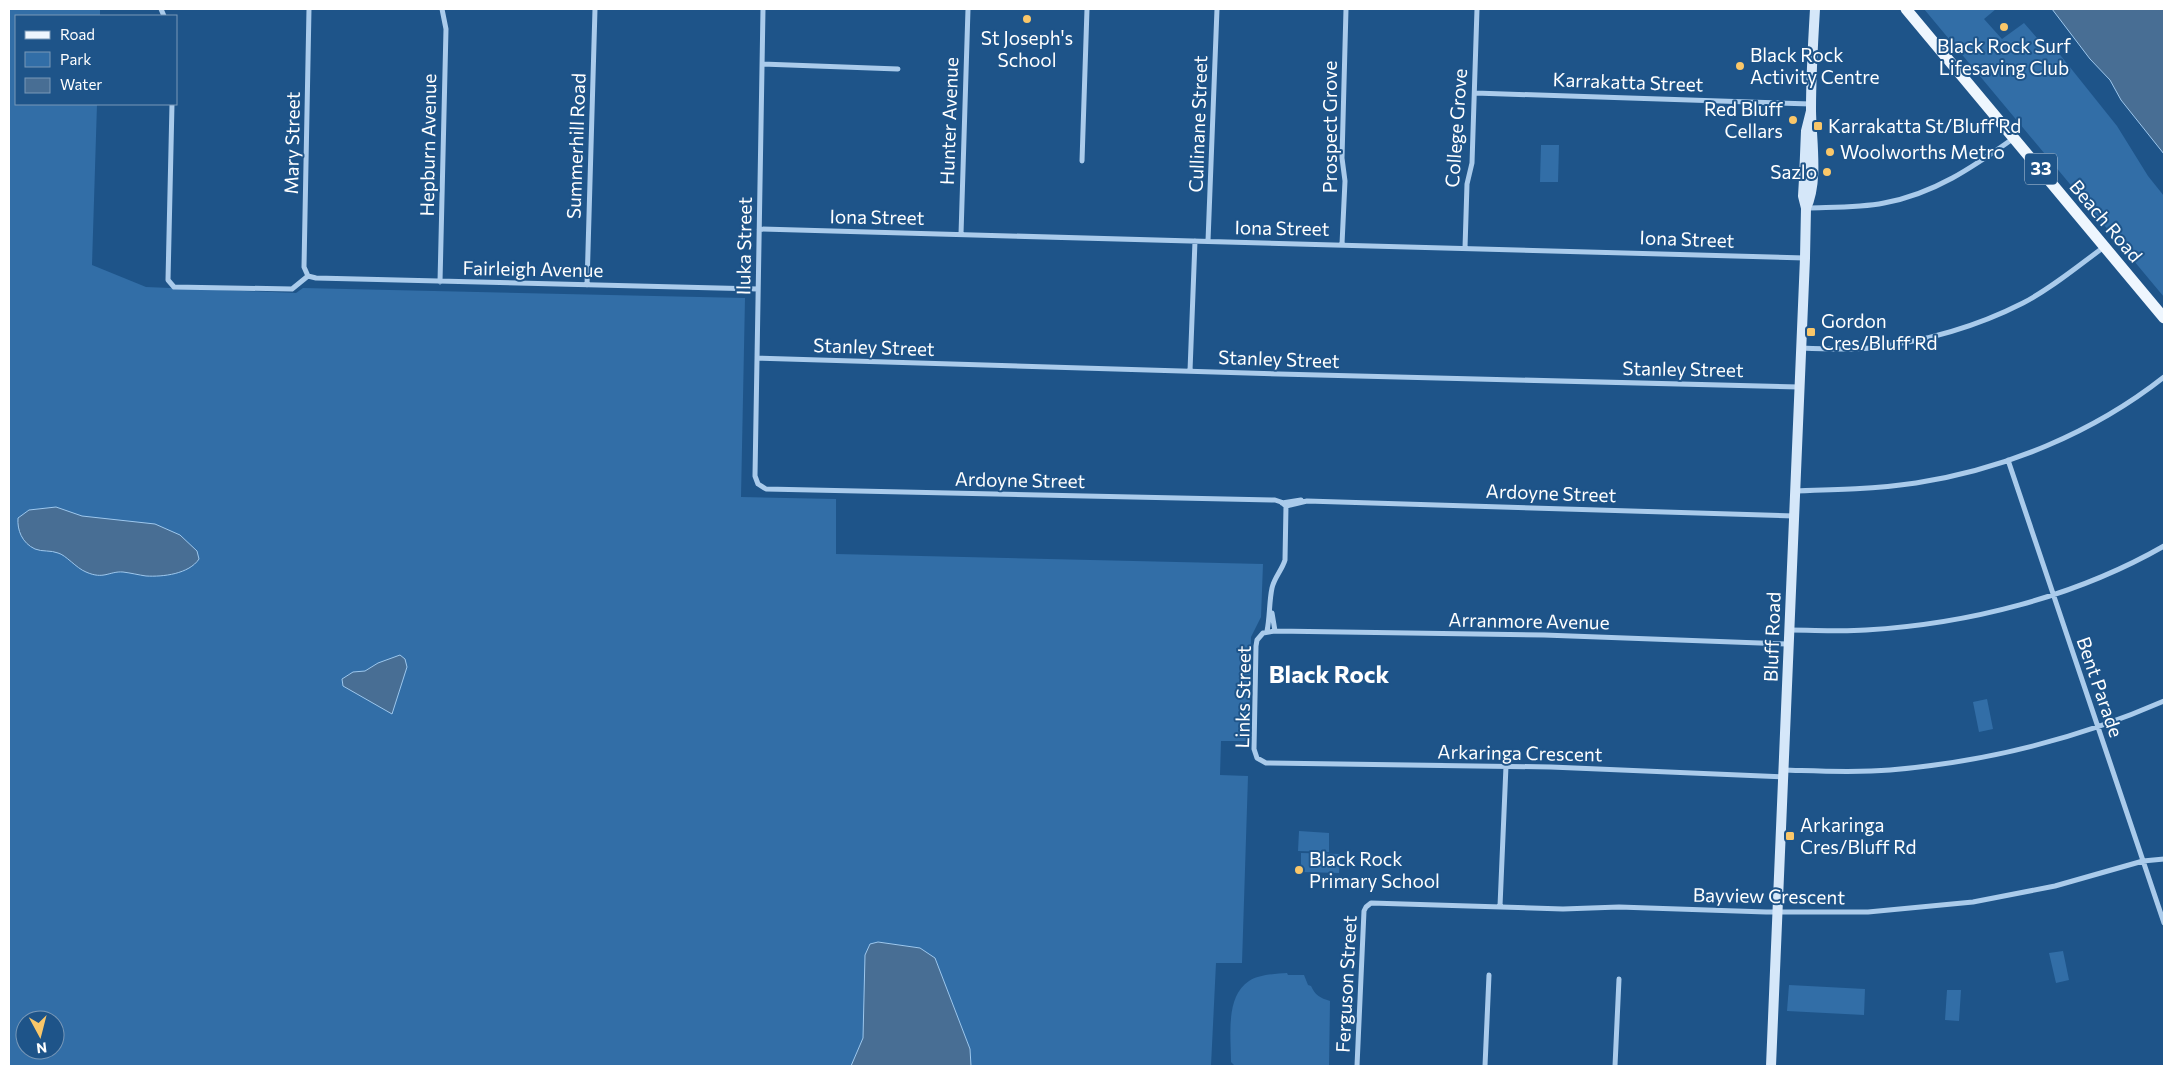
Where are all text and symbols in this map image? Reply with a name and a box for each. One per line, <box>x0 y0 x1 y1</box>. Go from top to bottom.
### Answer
marker: St Joseph's School <box>1021 13 1033 25</box>
legend <box>15 15 178 105</box>
marker: Black Rock Surf Lifesaving Club <box>1998 21 2010 33</box>
text: Road <box>60 25 95 43</box>
place label: St Joseph's School <box>981 26 1073 71</box>
place label: Black Rock Surf Lifesaving Club <box>1937 34 2071 79</box>
place label: Black Rock Activity Centre <box>1750 43 1880 88</box>
text: Park <box>60 50 91 68</box>
street label: Cullinane Street <box>1184 55 1211 193</box>
street label: Hunter Avenue <box>935 57 962 185</box>
marker: Black Rock Activity Centre <box>1734 60 1746 72</box>
street label: Prospect Grove <box>1318 61 1341 193</box>
street label: Karrakatta Street <box>1552 67 1704 96</box>
street label: College Grove <box>1440 68 1471 188</box>
street label: Hepburn Avenue <box>415 73 440 217</box>
street label: Summerhill Road <box>561 73 590 219</box>
text: Water <box>60 75 102 93</box>
street label: Mary Street <box>279 91 304 195</box>
place label: Red Bluff Cellars <box>1704 97 1783 142</box>
marker: Red Bluff Cellars <box>1787 114 1799 126</box>
place label: Karrakatta St/Bluff Rd <box>1828 114 2021 137</box>
marker: Karrakatta St/Bluff Rd <box>1812 120 1824 132</box>
place label: Woolworths Metro <box>1840 140 2005 163</box>
marker: Woolworths Metro <box>1824 146 1836 158</box>
road number: 33 <box>2025 153 2057 184</box>
place label: Sazlo <box>1770 160 1817 183</box>
marker: Sazlo <box>1821 166 1833 178</box>
street label: Beach Road <box>2065 175 2147 267</box>
street label: Iluka Street <box>731 196 756 295</box>
street label: Iona Street <box>829 204 925 229</box>
street label: Iona Street <box>1234 215 1330 240</box>
street label: Iona Street <box>1639 225 1735 252</box>
street label: Fairleigh Avenue <box>462 256 604 281</box>
place label: Gordon Cres/Bluff Rd <box>1821 309 1937 354</box>
marker: Gordon Cres/Bluff Rd <box>1805 326 1817 338</box>
street label: Stanley Street <box>813 333 935 360</box>
street label: Stanley Street <box>1218 345 1340 372</box>
street label: Stanley Street <box>1622 356 1744 381</box>
street label: Ardoyne Street <box>955 467 1086 492</box>
street label: Ardoyne Street <box>1485 479 1617 506</box>
street label: Bluff Road <box>1758 591 1785 683</box>
street label: Arranmore Avenue <box>1448 608 1610 633</box>
street label: Bent Parade <box>2073 634 2128 740</box>
street label: Links Street <box>1230 645 1255 749</box>
district label: Black Rock <box>1269 659 1389 688</box>
street label: Arkaringa Crescent <box>1437 740 1603 765</box>
place label: Arkaringa Cres/Bluff Rd <box>1800 813 1916 858</box>
marker: Arkaringa Cres/Bluff Rd <box>1784 830 1796 842</box>
place label: Black Rock Primary School <box>1309 847 1440 892</box>
marker: Black Rock Primary School <box>1293 864 1305 876</box>
street label: Bayview Crescent <box>1693 883 1845 908</box>
street label: Ferguson Street <box>1330 915 1361 1053</box>
north arrow <box>15 1010 65 1060</box>
text: N <box>35 1039 48 1057</box>

